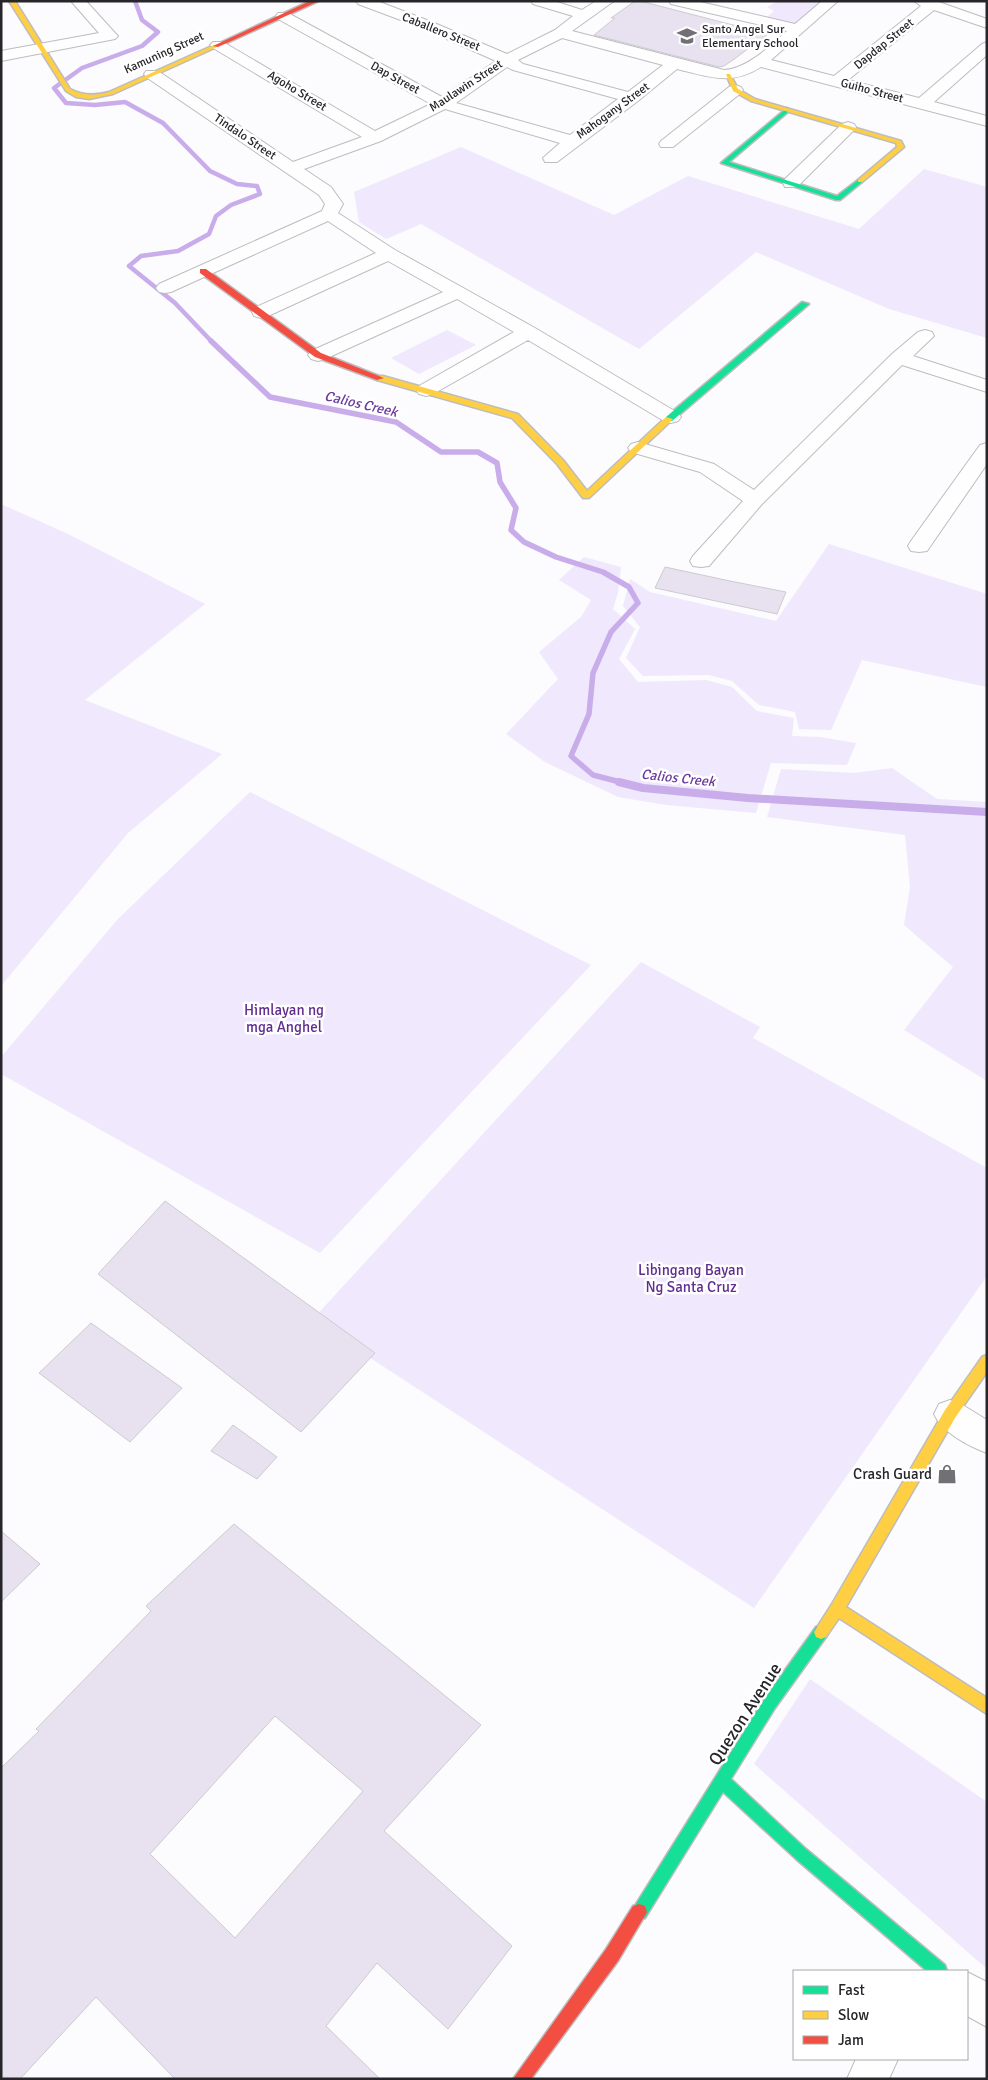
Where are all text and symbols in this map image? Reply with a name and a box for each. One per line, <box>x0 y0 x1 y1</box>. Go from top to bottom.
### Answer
street label: Caballero Street <box>400 10 482 54</box>
street label: Dapdap Street <box>851 15 917 73</box>
place label: Santo Angel Sur Elementary School <box>702 22 799 51</box>
school or university icon: Santo Angel Sur Elementary School <box>676 25 698 47</box>
street label: Kamuning Street <box>122 29 206 77</box>
street label: Maulawin Street <box>427 57 505 115</box>
street label: Dap Street <box>368 58 422 98</box>
street label: Agoho Street <box>265 67 329 115</box>
street label: Guiho Street <box>839 75 905 107</box>
street label: Mahogany Street <box>573 79 653 143</box>
street label: Tindalo Street <box>211 111 279 163</box>
water label: Calios Creek <box>323 387 401 421</box>
water label: Calios Creek <box>640 766 718 791</box>
park label: Himlayan ng mga Anghel <box>244 1001 324 1036</box>
park label: Libingang Bayan Ng Santa Cruz <box>638 1261 744 1296</box>
shop icon: Crash Guard <box>936 1463 958 1485</box>
place label: Crash Guard <box>853 1465 932 1483</box>
street label: Quezon Avenue <box>704 1659 786 1769</box>
legend <box>793 1970 968 2060</box>
text: Fast <box>838 1981 865 1999</box>
text: Slow <box>838 2006 869 2024</box>
text: Jam <box>838 2031 864 2049</box>

